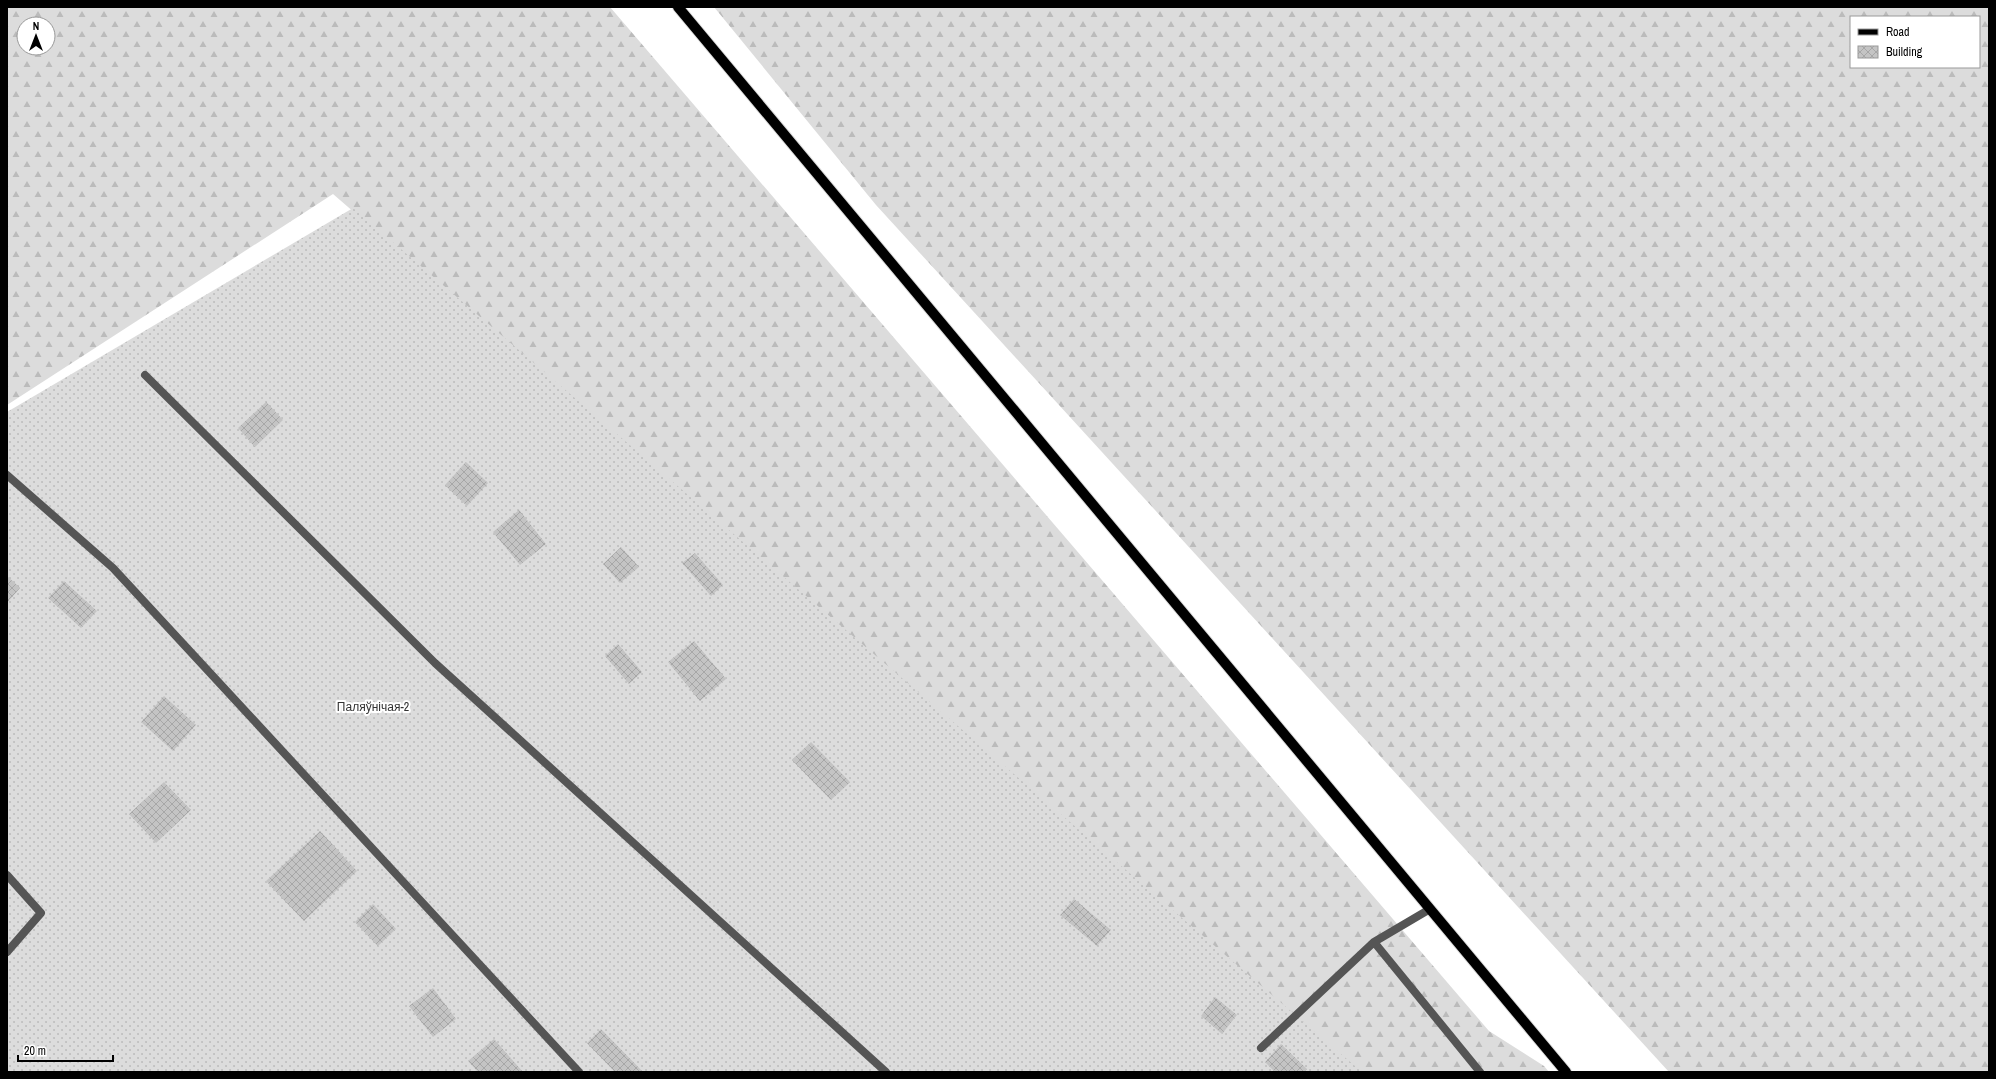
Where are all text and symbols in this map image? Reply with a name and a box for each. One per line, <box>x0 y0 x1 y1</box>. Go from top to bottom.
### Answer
north arrow <box>16 16 56 56</box>
legend <box>1850 16 1980 68</box>
text: N <box>33 19 39 33</box>
text: Road <box>1886 24 1910 40</box>
text: Building <box>1886 44 1923 60</box>
park label: Паляўнічая-2 <box>337 699 409 715</box>
scale bar <box>18 1037 113 1063</box>
text: 20 m <box>24 1043 46 1059</box>

